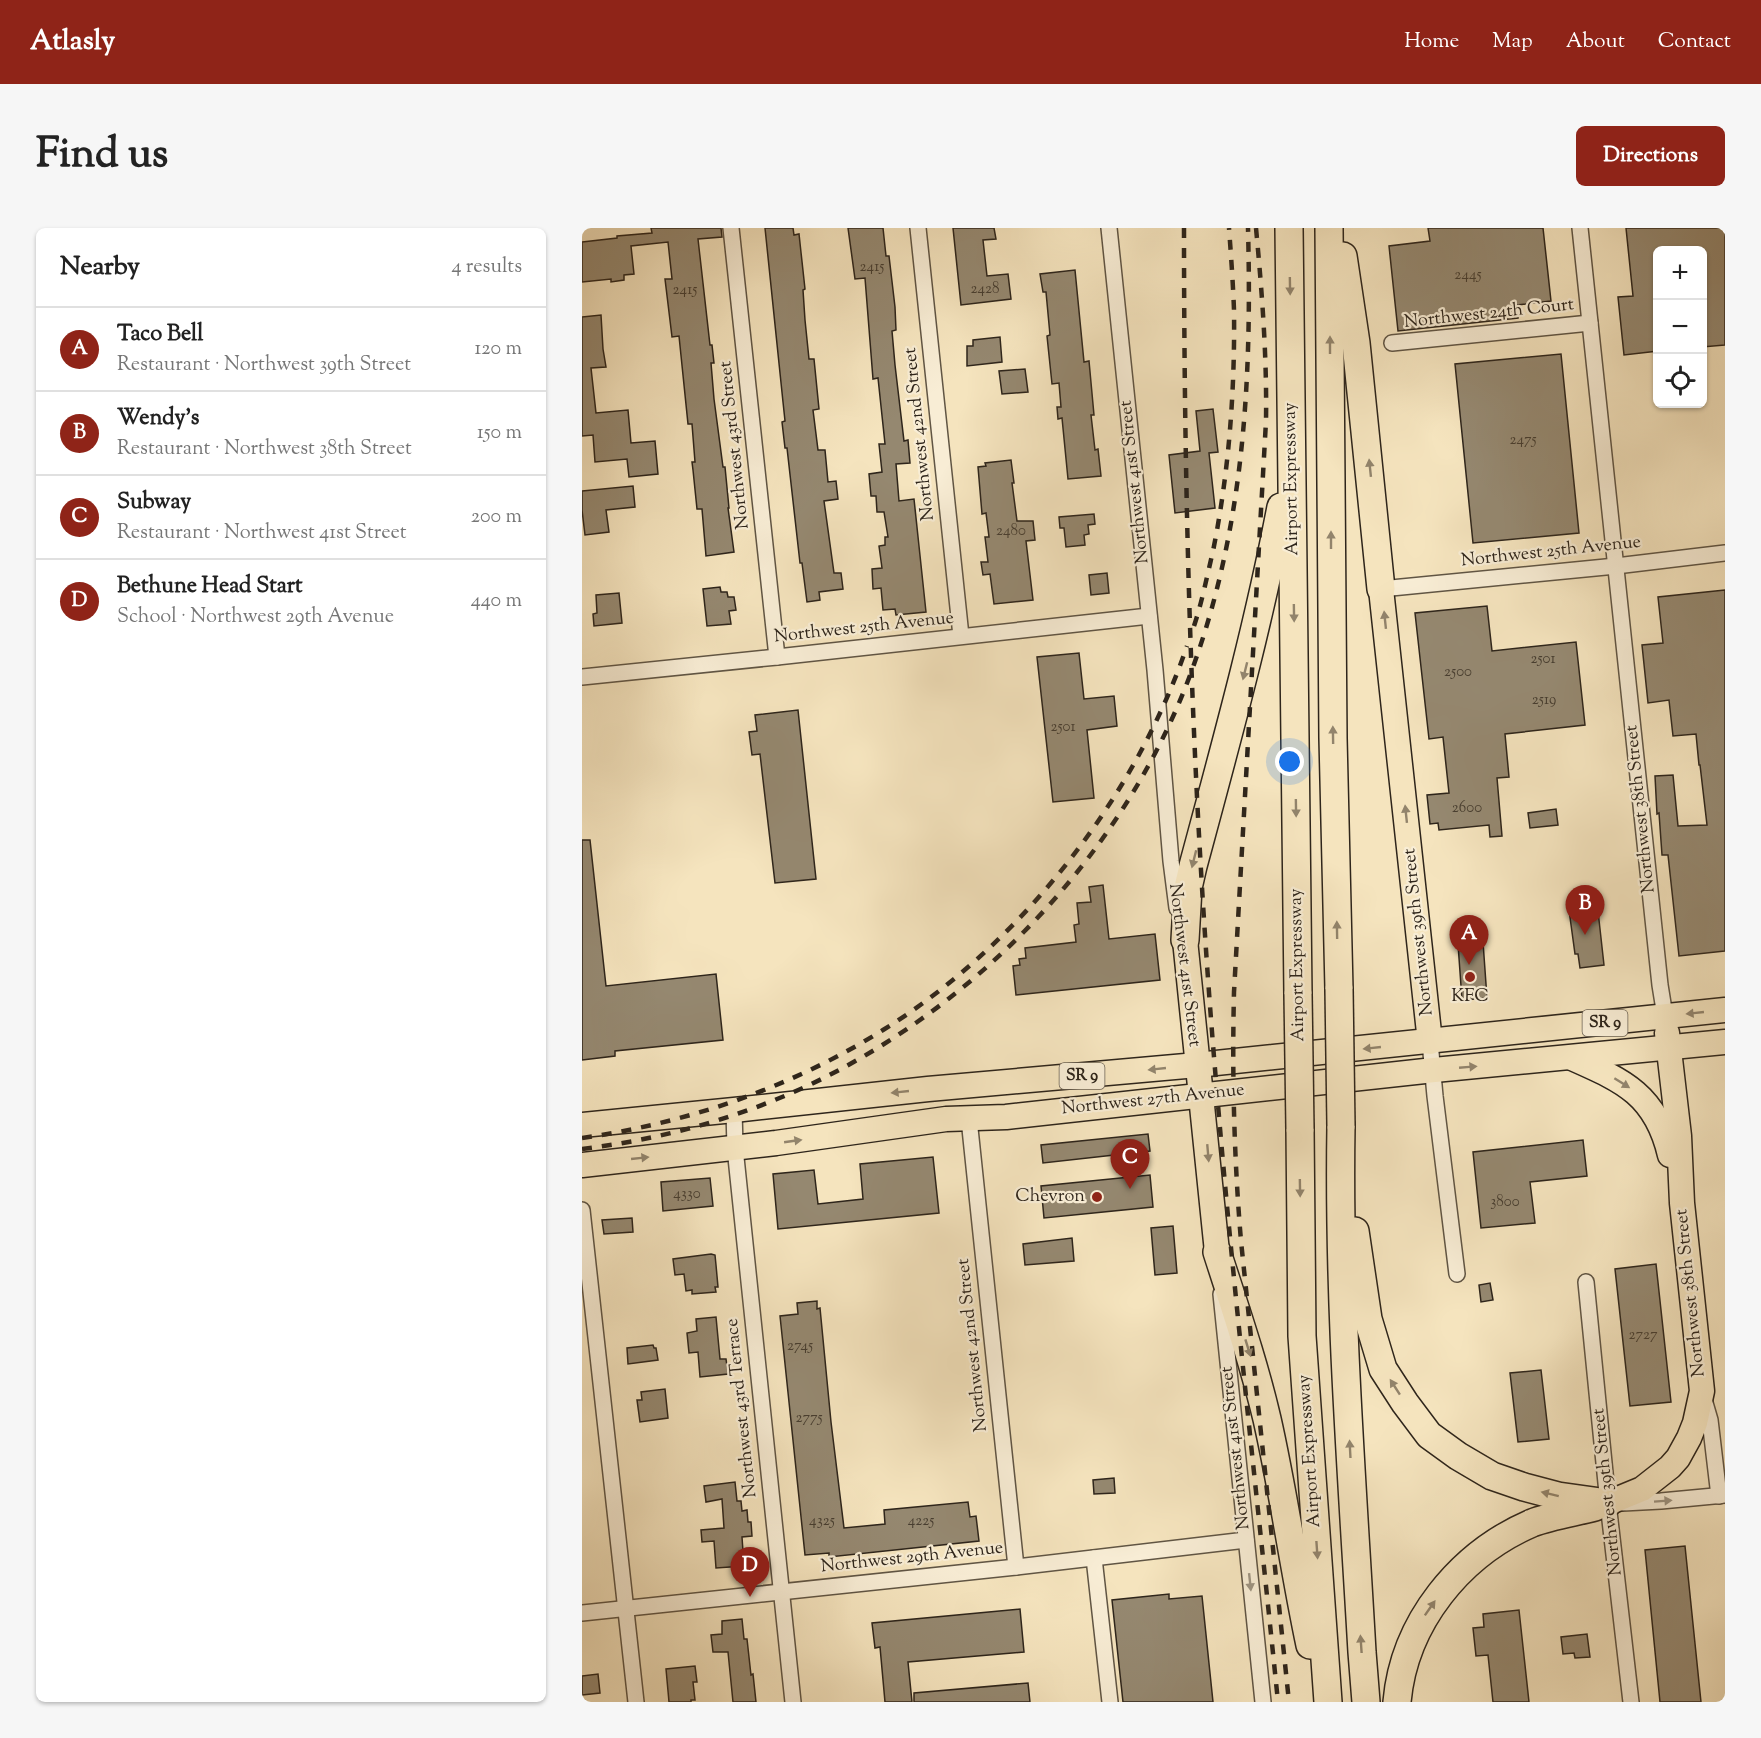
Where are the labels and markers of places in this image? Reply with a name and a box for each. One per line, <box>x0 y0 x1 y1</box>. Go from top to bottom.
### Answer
pin: B <box>1566 886 1604 935</box>
pin: A <box>1450 916 1488 965</box>
marker: KFC <box>1463 970 1477 984</box>
place label: KFC <box>1451 984 1489 1010</box>
pin: C <box>1110 1140 1150 1189</box>
place label: Chevron <box>1015 1184 1085 1210</box>
marker: Chevron <box>1090 1190 1104 1204</box>
pin: D <box>730 1548 770 1597</box>

